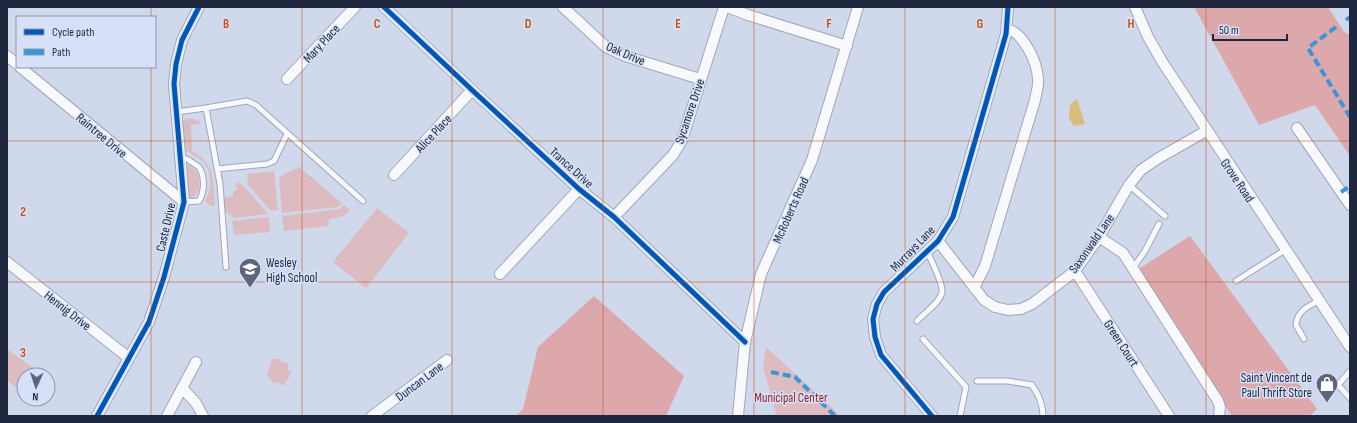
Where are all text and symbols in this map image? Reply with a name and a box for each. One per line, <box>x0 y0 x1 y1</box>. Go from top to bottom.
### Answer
legend <box>16 16 156 68</box>
text: B <box>223 16 229 32</box>
text: C <box>374 16 381 32</box>
text: D <box>525 16 532 32</box>
text: E <box>675 16 681 32</box>
text: F <box>826 16 832 32</box>
text: G <box>977 16 984 32</box>
text: H <box>1128 16 1135 32</box>
scale bar <box>1213 16 1287 42</box>
street label: Mary Place <box>300 21 344 66</box>
text: 50 m <box>1219 23 1239 38</box>
text: Cycle path <box>52 25 94 40</box>
street label: Oak Drive <box>604 39 648 69</box>
text: Path <box>52 45 70 60</box>
street label: Sycamore Drive <box>671 77 709 146</box>
street label: Raintree Drive <box>73 110 130 162</box>
street label: Alice Place <box>411 111 455 157</box>
street label: Trance Drive <box>546 144 597 192</box>
street label: Grove Road <box>1217 156 1258 205</box>
street label: McRoberts Road <box>769 175 813 246</box>
street label: Caste Drive <box>153 201 179 253</box>
text: 2 <box>20 204 26 220</box>
street label: Saxonwald Lane <box>1066 211 1118 276</box>
street label: Murrays Lane <box>887 222 939 275</box>
place label: Wesley High School <box>266 255 317 286</box>
school or university icon: Wesley High School <box>237 256 263 289</box>
street label: Hennig Drive <box>41 287 94 334</box>
street label: Green Court <box>1100 317 1142 370</box>
text: 3 <box>20 345 26 361</box>
street label: Duncan Lane <box>393 359 447 405</box>
north arrow <box>16 367 56 407</box>
place label: Saint Vincent de Paul Thrift Store <box>1241 370 1312 401</box>
shop icon: Saint Vincent de Paul Thrift Store <box>1314 371 1340 404</box>
text: N <box>32 390 39 403</box>
park label: Municipal Center <box>754 390 828 406</box>

